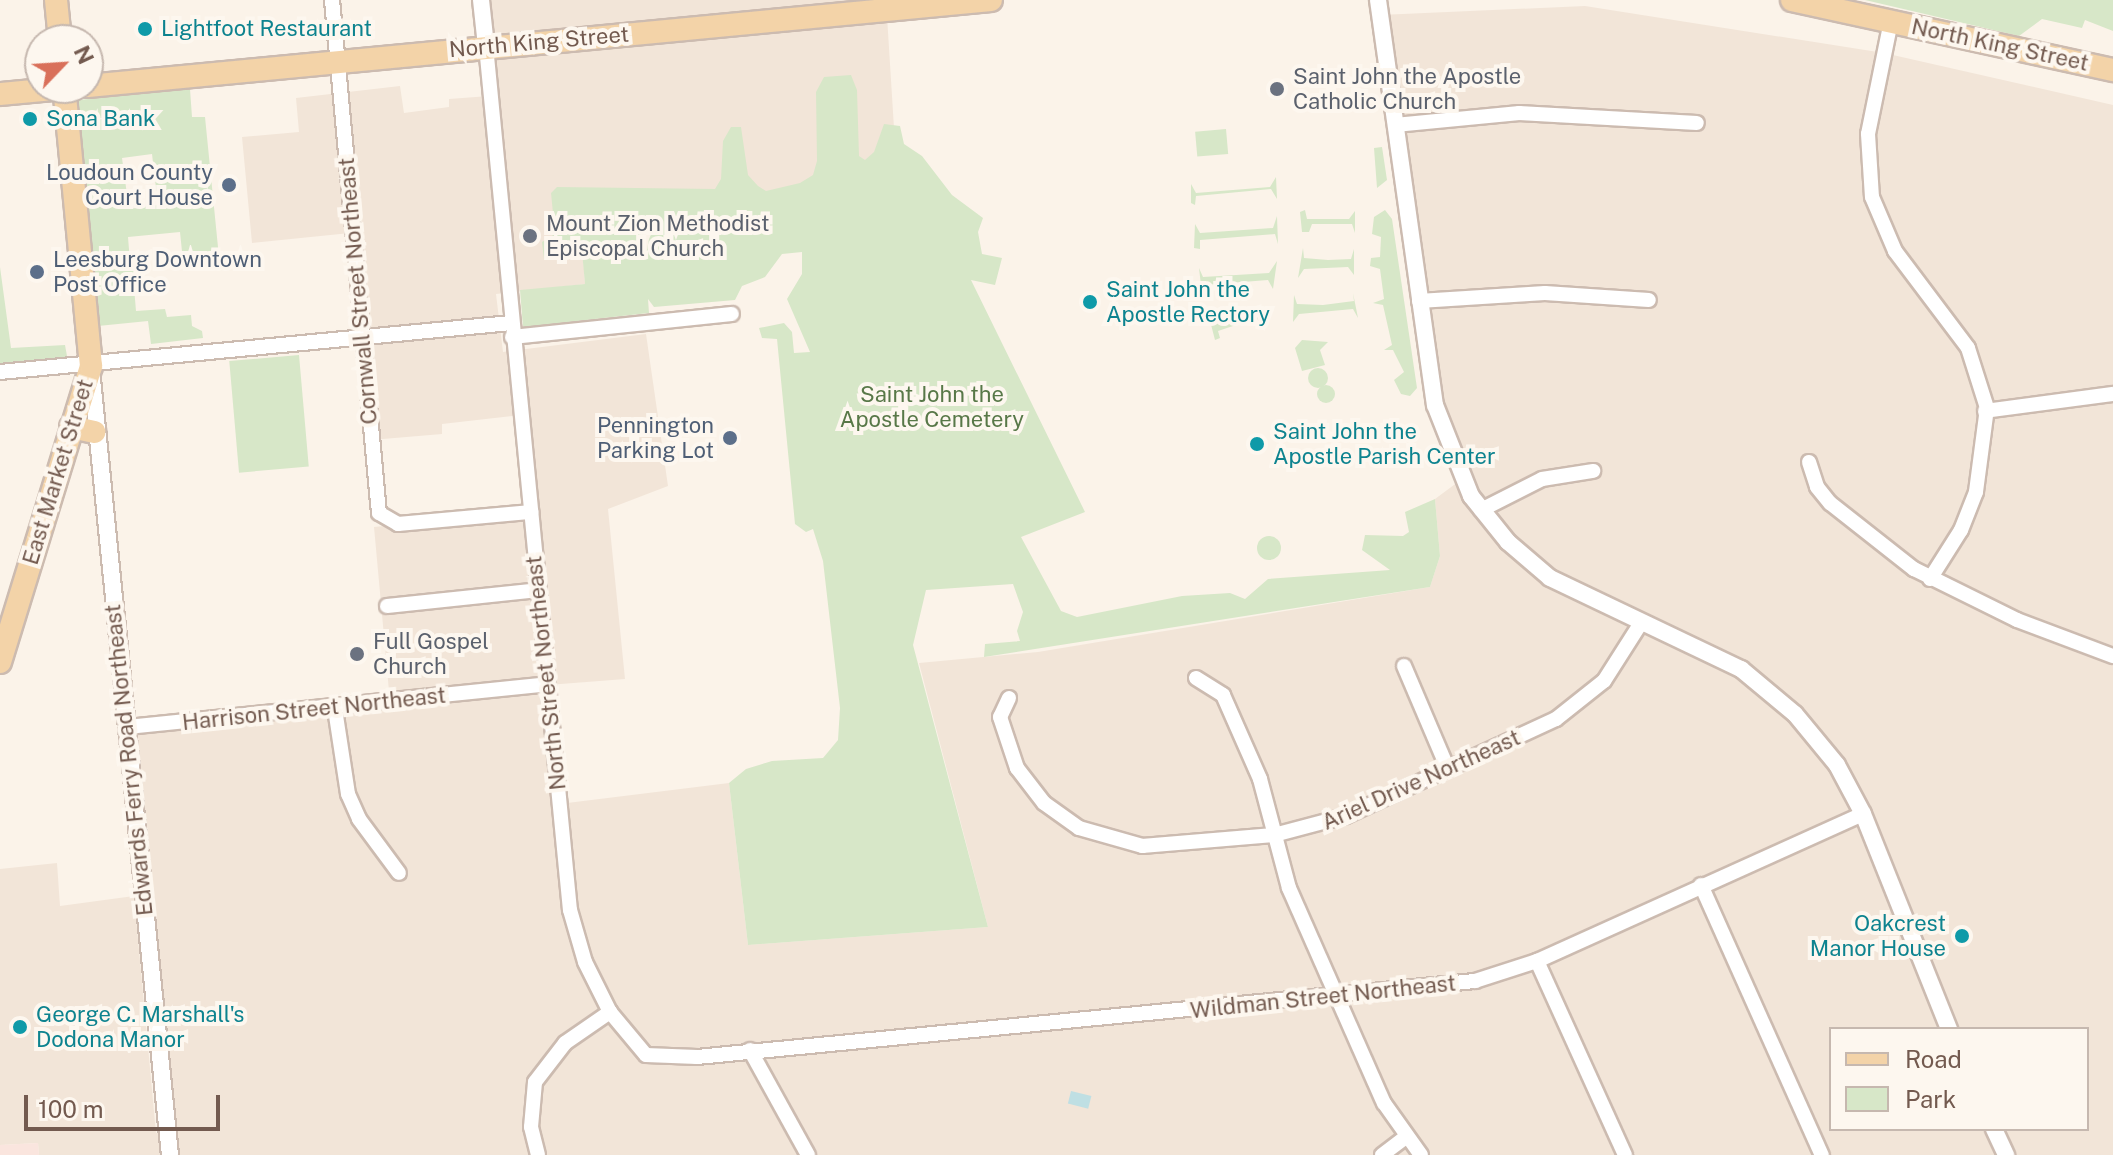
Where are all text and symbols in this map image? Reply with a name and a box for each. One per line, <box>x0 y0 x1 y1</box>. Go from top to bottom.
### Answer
street label: North King Street <box>1909 13 2091 77</box>
place label: Lightfoot Restaurant <box>161 16 372 42</box>
marker: Lightfoot Restaurant <box>136 20 154 38</box>
street label: North King Street <box>448 21 630 63</box>
north arrow <box>24 24 104 104</box>
text: N <box>69 41 99 68</box>
place label: Saint John the Apostle Catholic Church <box>1293 63 1521 114</box>
marker: Saint John the Apostle Catholic Church <box>1268 80 1286 98</box>
place label: Sona Bank <box>46 106 155 132</box>
marker: Sona Bank <box>21 110 39 128</box>
street label: Cornwall Street Northeast <box>333 157 383 425</box>
place label: Loudoun County Court House <box>46 159 213 210</box>
marker: Loudoun County Court House <box>220 176 238 194</box>
place label: Mount Zion Methodist Episcopal Church <box>546 210 769 262</box>
marker: Mount Zion Methodist Episcopal Church <box>521 227 539 245</box>
place label: Leesburg Downtown Post Office <box>53 246 262 298</box>
marker: Leesburg Downtown Post Office <box>28 263 46 281</box>
place label: Saint John the Apostle Rectory <box>1106 276 1270 328</box>
marker: Saint John the Apostle Rectory <box>1081 293 1099 311</box>
street label: East Market Street <box>17 376 99 568</box>
park label: Saint John the Apostle Cemetery <box>840 381 1024 432</box>
place label: Pennington Parking Lot <box>597 412 714 464</box>
place label: Saint John the Apostle Parish Center <box>1273 418 1496 470</box>
marker: Pennington Parking Lot <box>721 429 739 447</box>
marker: Saint John the Apostle Parish Center <box>1248 435 1266 453</box>
street label: North Street Northeast <box>521 554 571 792</box>
street label: Edwards Ferry Road Northeast <box>100 603 158 917</box>
place label: Full Gospel Church <box>373 628 489 680</box>
marker: Full Gospel Church <box>348 645 366 663</box>
street label: Harrison Street Northeast <box>181 682 447 736</box>
street label: Ariel Drive Northeast <box>1318 724 1524 836</box>
place label: Oakcrest Manor House <box>1810 910 1946 962</box>
marker: Oakcrest Manor House <box>1953 927 1971 945</box>
street label: Wildman Street Northeast <box>1189 970 1457 1024</box>
place label: George C. Marshall's Dodona Manor <box>36 1001 245 1052</box>
marker: George C. Marshall's Dodona Manor <box>11 1018 29 1036</box>
legend <box>1829 1027 2089 1131</box>
text: Road <box>1905 1045 1962 1073</box>
scale bar <box>28 1079 224 1129</box>
text: Park <box>1905 1085 1956 1113</box>
text: 100 m <box>38 1095 104 1123</box>

